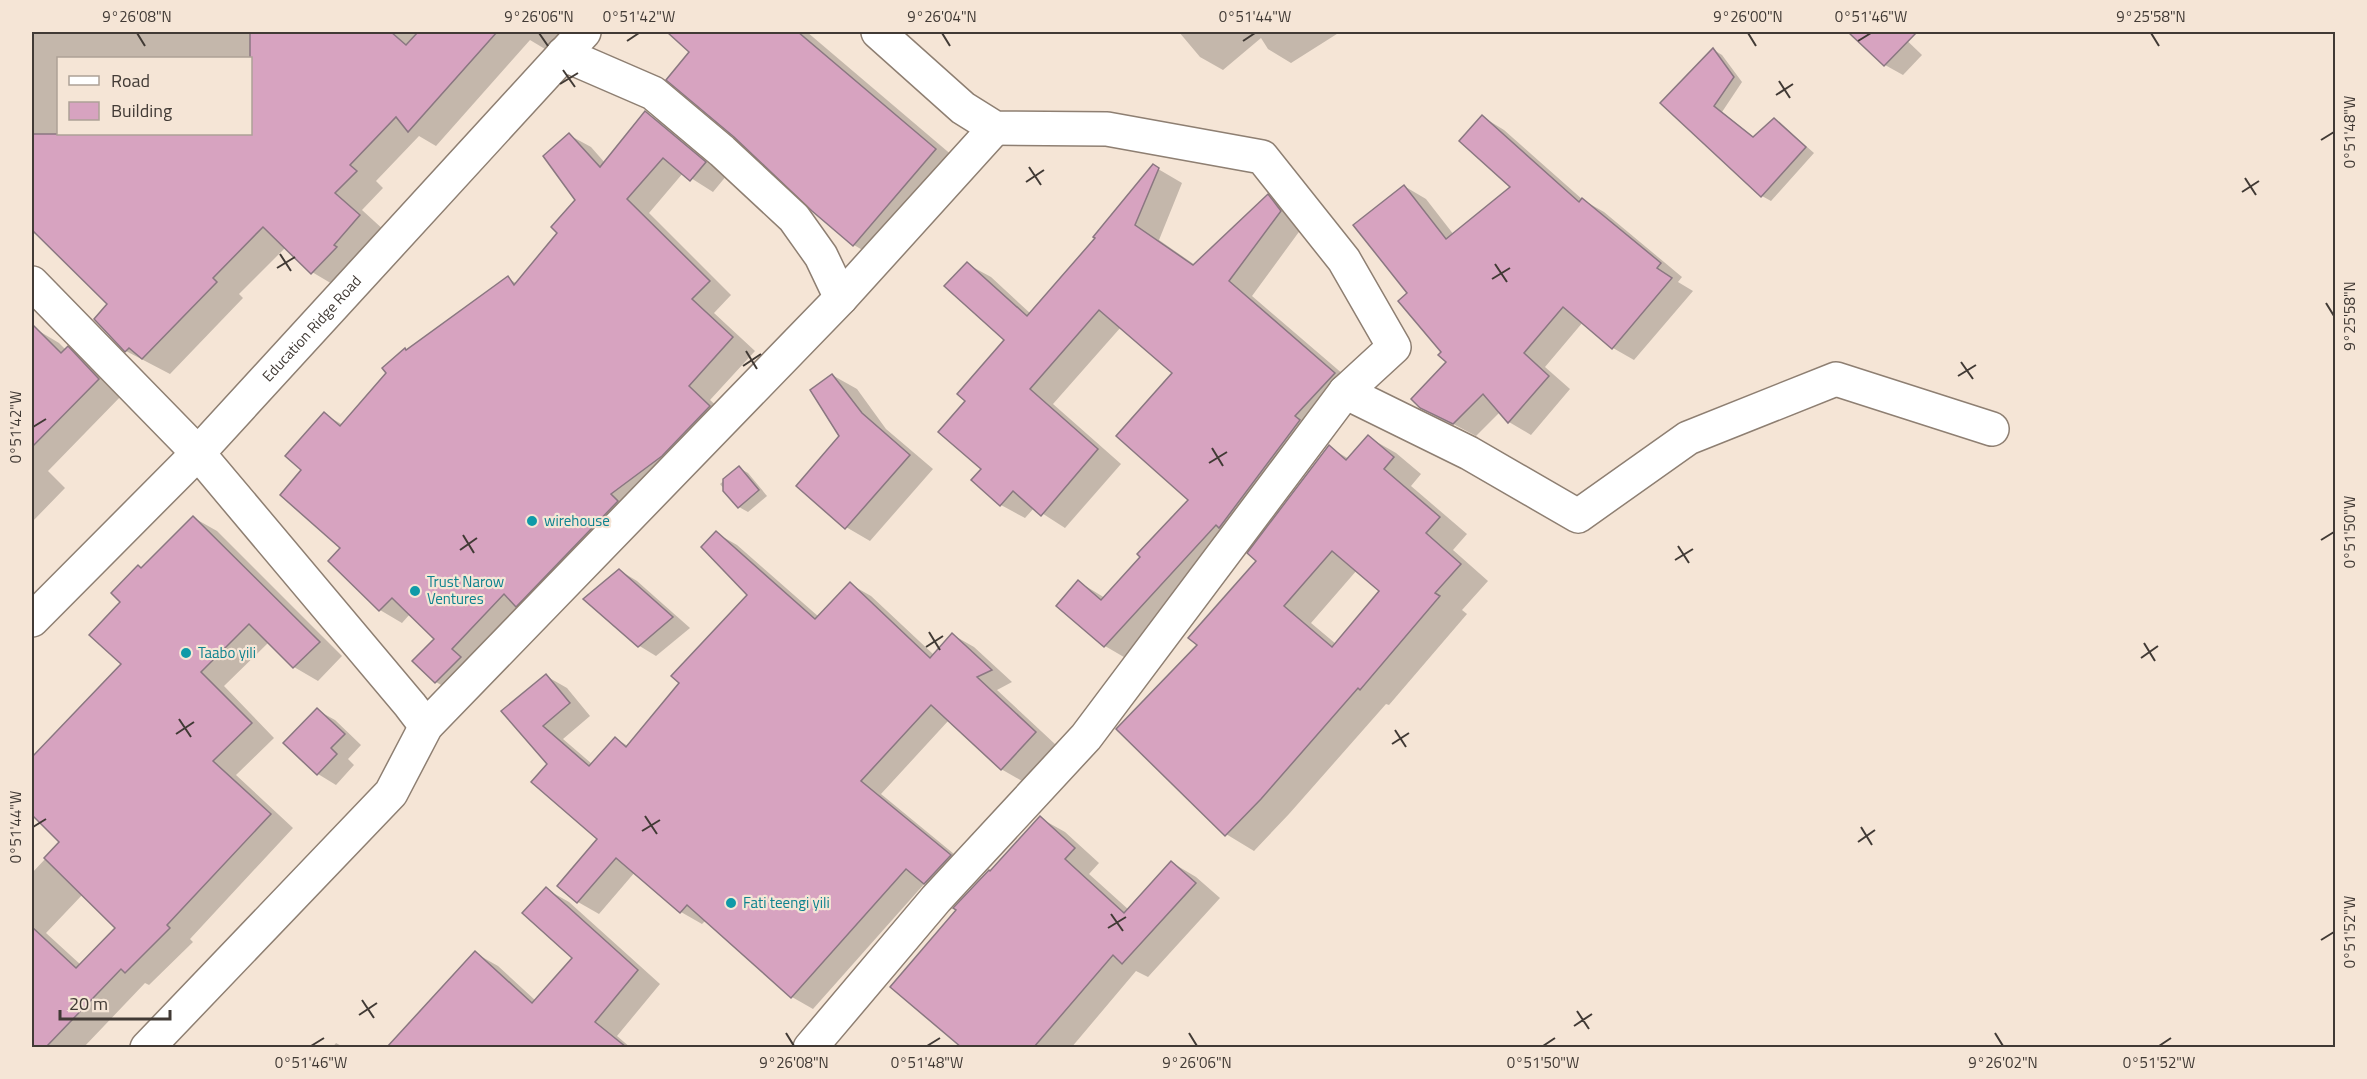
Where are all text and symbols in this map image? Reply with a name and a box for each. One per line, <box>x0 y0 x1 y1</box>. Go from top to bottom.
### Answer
text: 9°26'08"N <box>102 5 172 28</box>
text: 9°26'06"N <box>504 5 574 28</box>
text: 0°51'42"W <box>603 5 675 28</box>
text: 9°26'04"N <box>907 5 977 28</box>
text: 0°51'44"W <box>1219 5 1291 28</box>
text: 9°26'00"N <box>1713 5 1783 28</box>
text: 0°51'46"W <box>1835 5 1907 28</box>
text: 9°25'58"N <box>2116 5 2186 28</box>
legend <box>57 57 252 135</box>
text: Road <box>111 67 150 94</box>
text: 0°51'48"W <box>2338 96 2361 168</box>
text: Building <box>111 97 172 124</box>
street label: Education Ridge Road <box>257 270 366 387</box>
text: 9°25'58"N <box>2338 281 2361 351</box>
text: 0°51'42"W <box>4 391 27 463</box>
text: 0°51'50"W <box>2338 496 2361 568</box>
place label: wirehouse <box>544 509 610 532</box>
marker: wirehouse <box>525 514 539 528</box>
place label: Trust Narow Ventures <box>427 570 504 610</box>
marker: Trust Narow Ventures <box>408 584 422 598</box>
place label: Taabo yili <box>198 641 256 664</box>
marker: Taabo yili <box>179 646 193 660</box>
text: 0°51'44"W <box>4 791 27 863</box>
place label: Fati teengi yili <box>743 891 830 914</box>
marker: Fati teengi yili <box>724 896 738 910</box>
text: 0°51'52"W <box>2338 896 2361 968</box>
scale bar <box>60 983 170 1021</box>
text: 20 m <box>69 990 108 1017</box>
text: 0°51'46"W <box>275 1051 347 1074</box>
text: 9°26'08"N <box>759 1051 829 1074</box>
text: 0°51'48"W <box>891 1051 963 1074</box>
text: 9°26'06"N <box>1162 1051 1232 1074</box>
text: 0°51'50"W <box>1507 1051 1579 1074</box>
text: 9°26'02"N <box>1968 1051 2038 1074</box>
text: 0°51'52"W <box>2123 1051 2195 1074</box>

